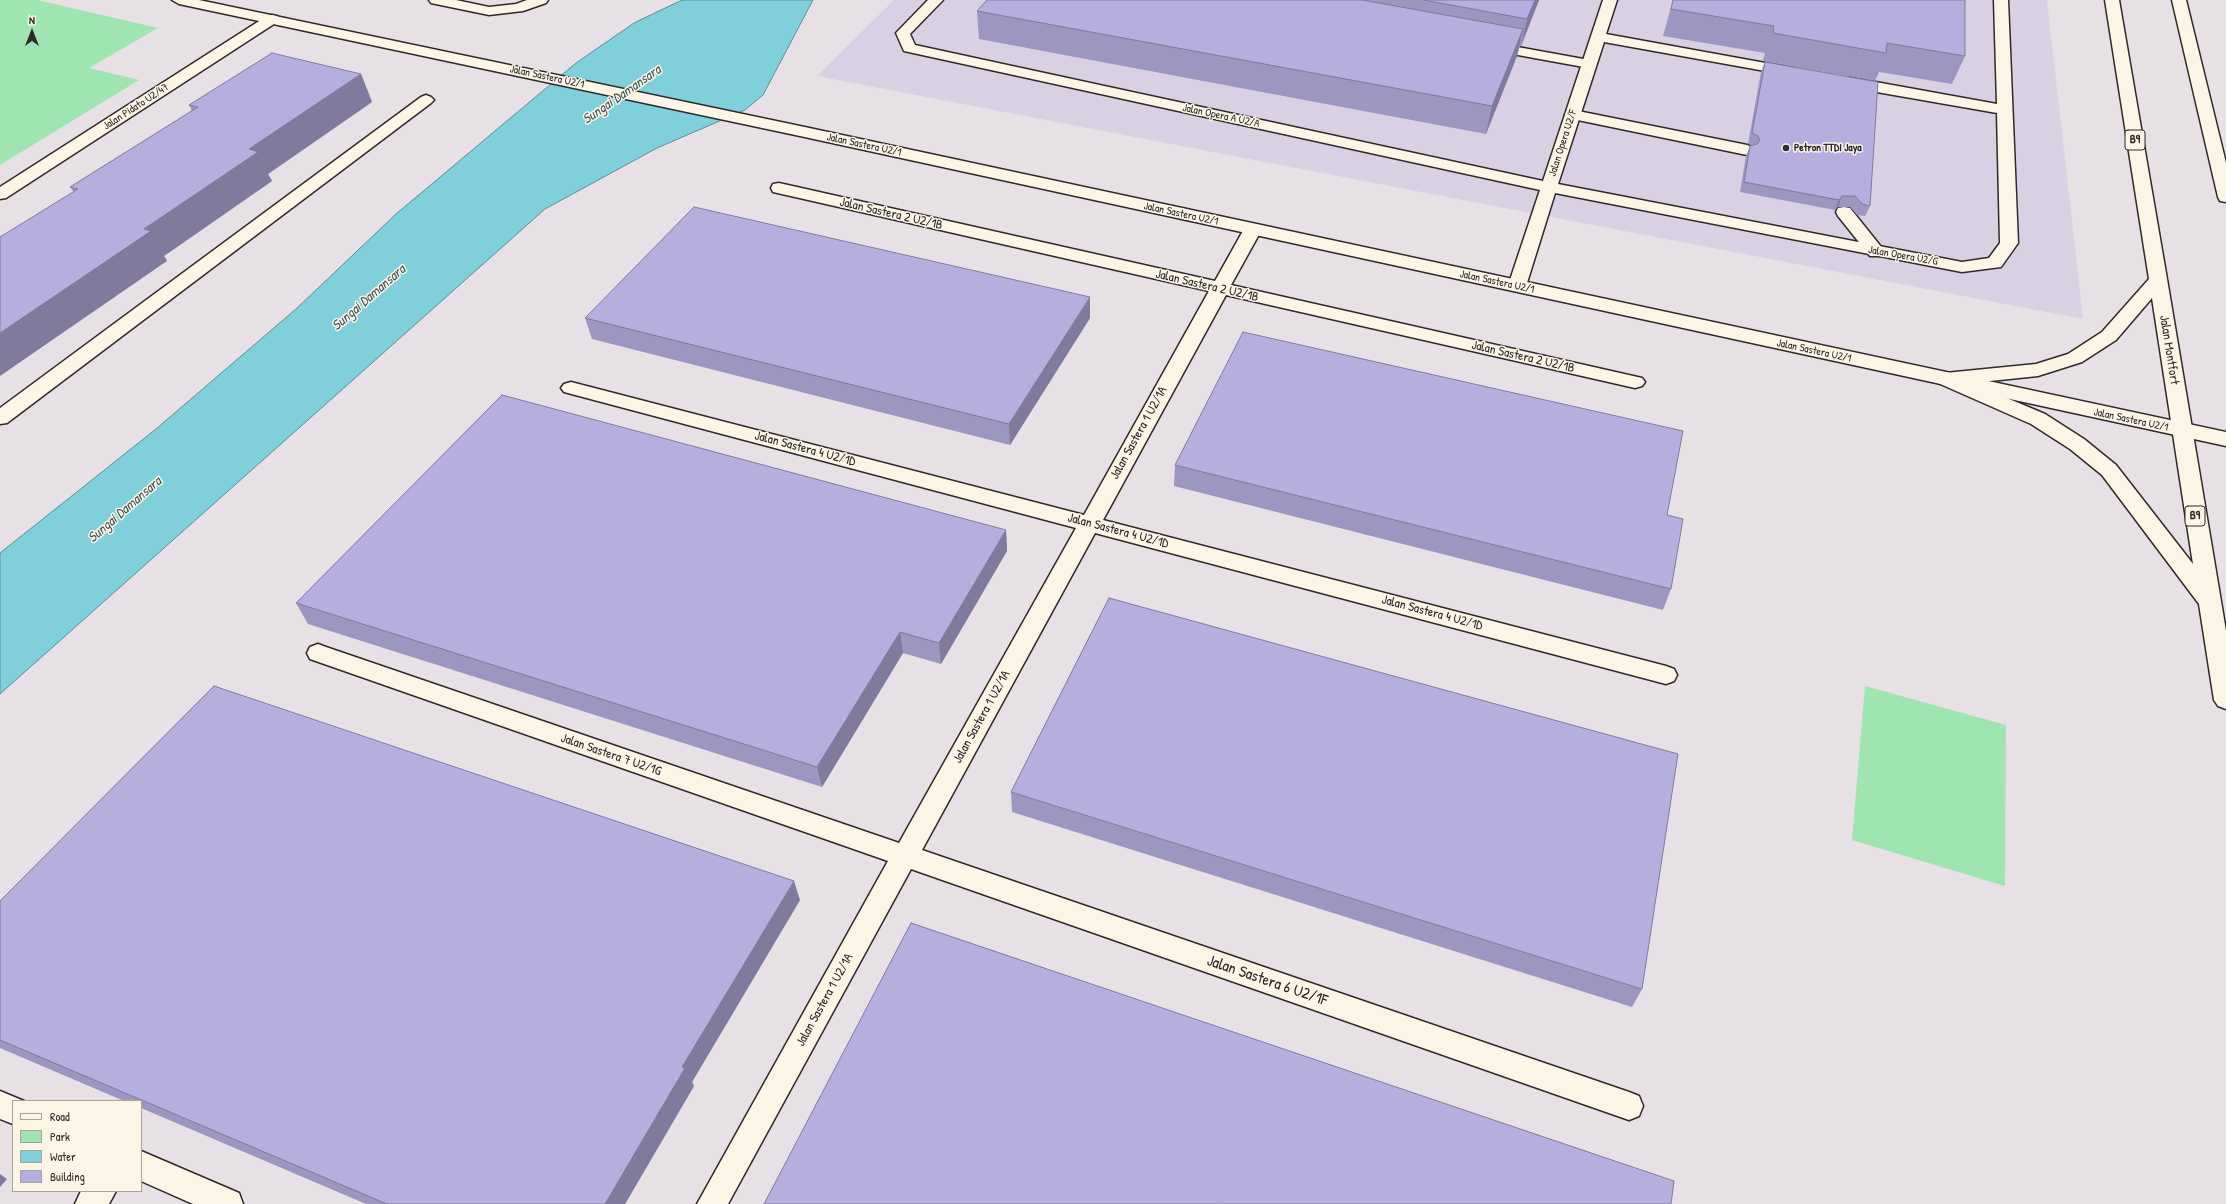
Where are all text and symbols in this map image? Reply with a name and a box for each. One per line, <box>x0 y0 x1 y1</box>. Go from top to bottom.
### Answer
north arrow <box>12 12 52 52</box>
text: N <box>29 13 35 27</box>
water label: Sungai Damansara <box>580 62 664 128</box>
street label: Jalan Sastera U2/1 <box>509 63 585 91</box>
street label: Jalan Pidato U2/47 <box>101 81 171 133</box>
street label: Jalan Opera A U2/A <box>1181 101 1261 131</box>
street label: Jalan Opera U2/F <box>1546 108 1580 178</box>
road number: B9 <box>2125 130 2145 150</box>
street label: Jalan Sastera U2/1 <box>826 131 902 159</box>
place label: Petron TTDI Jaya <box>1794 141 1862 155</box>
marker: Petron TTDI Jaya <box>1781 143 1791 153</box>
street label: Jalan Sastera 2 U2/1B <box>838 195 944 233</box>
street label: Jalan Sastera U2/1 <box>1143 200 1219 228</box>
street label: Jalan Opera U2/G <box>1867 243 1939 269</box>
water label: Sungai Damansara <box>329 262 409 334</box>
street label: Jalan Sastera 2 U2/1B <box>1154 267 1260 305</box>
street label: Jalan Sastera U2/1 <box>1459 268 1535 296</box>
street label: Jalan Montfort <box>2156 314 2182 386</box>
street label: Jalan Sastera U2/1 <box>1776 337 1852 365</box>
street label: Jalan Sastera 2 U2/1B <box>1470 338 1576 376</box>
street label: Jalan Sastera 1 U2/1A <box>1107 384 1171 482</box>
street label: Jalan Sastera U2/1 <box>2093 406 2169 434</box>
street label: Jalan Sastera 4 U2/1D <box>753 428 857 470</box>
water label: Sungai Damansara <box>85 474 165 546</box>
road number: B9 <box>2185 506 2205 526</box>
street label: Jalan Sastera 4 U2/1D <box>1066 510 1170 552</box>
street label: Jalan Sastera 4 U2/1D <box>1380 592 1484 634</box>
street label: Jalan Sastera 1 U2/1A <box>950 668 1014 766</box>
street label: Jalan Sastera 7 U2/1G <box>559 730 663 780</box>
street label: Jalan Sastera 1 U2/1A <box>793 951 857 1049</box>
street label: Jalan Sastera 6 U2/1F <box>1204 951 1330 1011</box>
legend <box>12 1100 142 1192</box>
text: Road <box>50 1108 70 1125</box>
text: Park <box>50 1128 70 1145</box>
text: Water <box>50 1148 76 1165</box>
text: Building <box>50 1168 85 1185</box>

